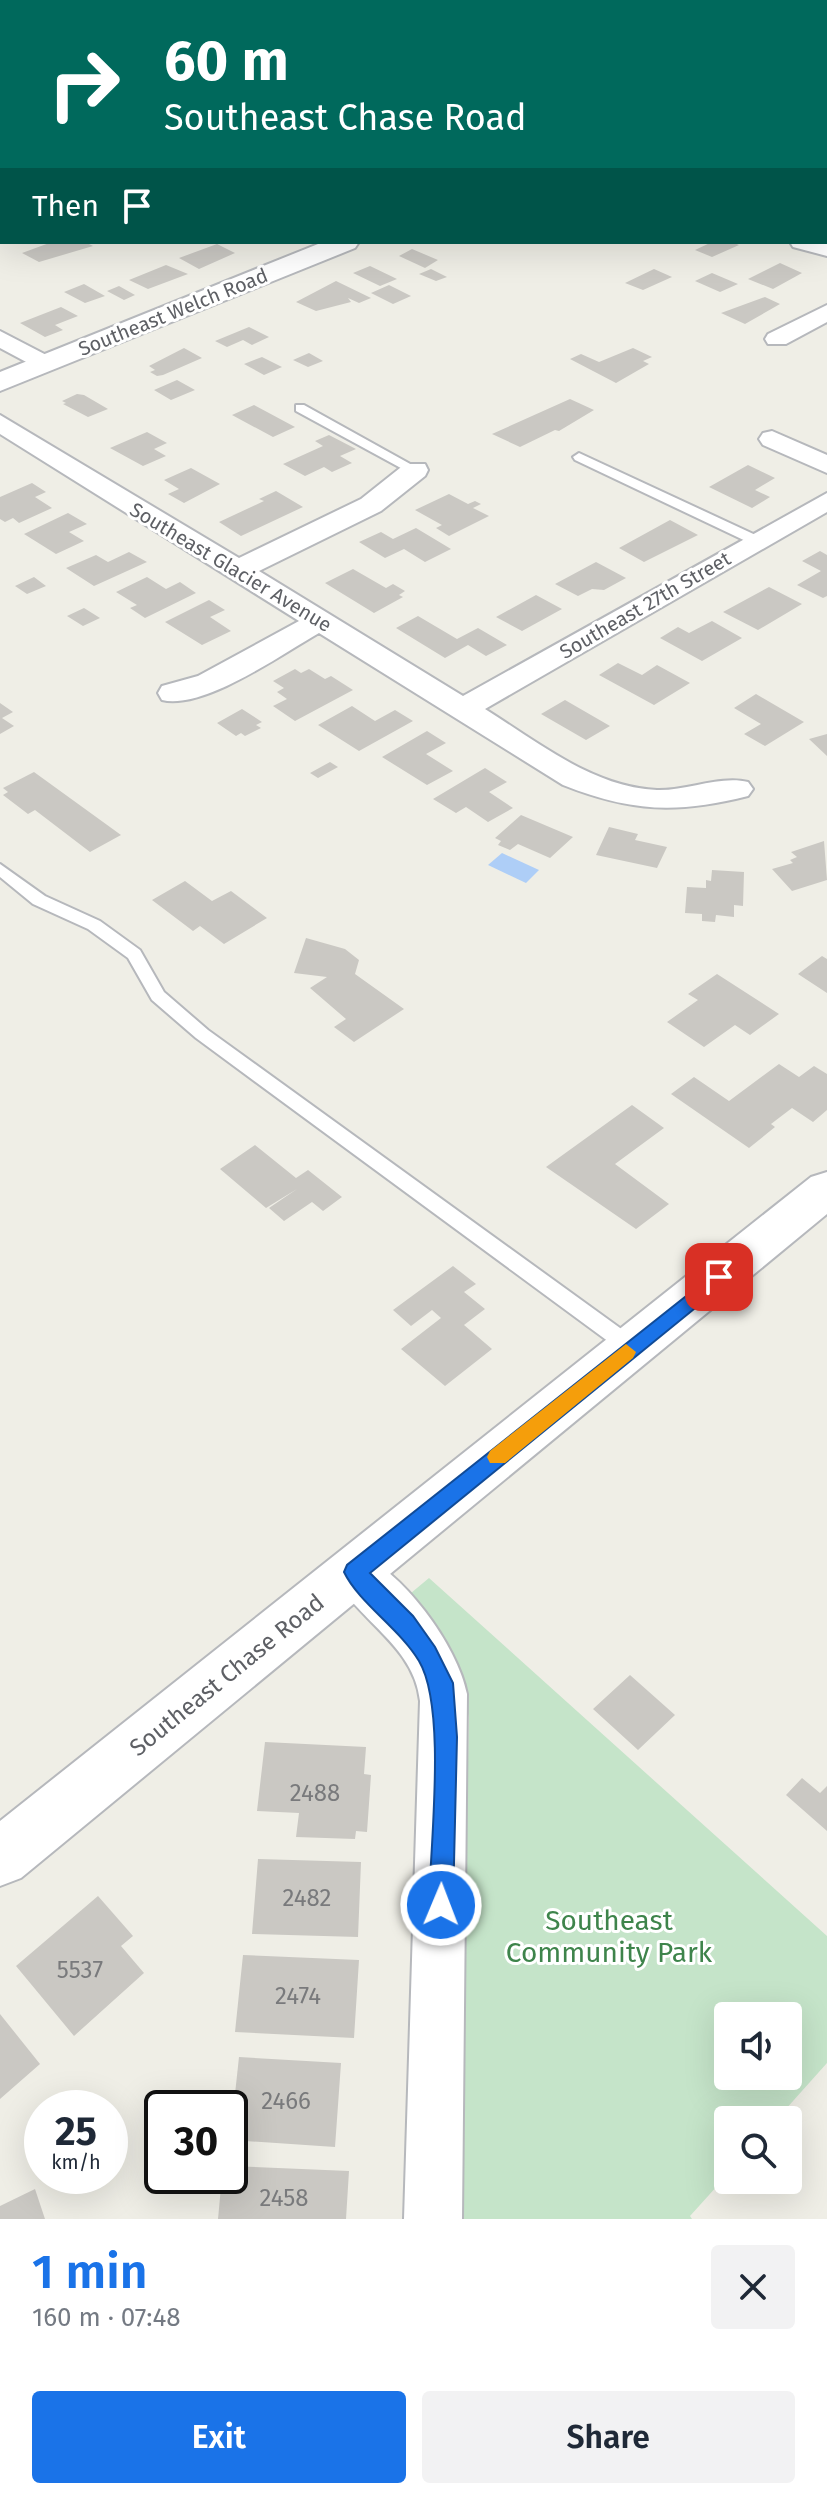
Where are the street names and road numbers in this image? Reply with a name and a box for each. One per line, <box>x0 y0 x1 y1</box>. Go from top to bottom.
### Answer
street label: Southeast Welch Road <box>75 263 271 361</box>
street label: Southeast Glacier Avenue <box>126 497 336 637</box>
street label: Southeast 27th Street <box>555 546 735 664</box>
street label: Southeast Chase Road <box>124 1588 330 1762</box>

